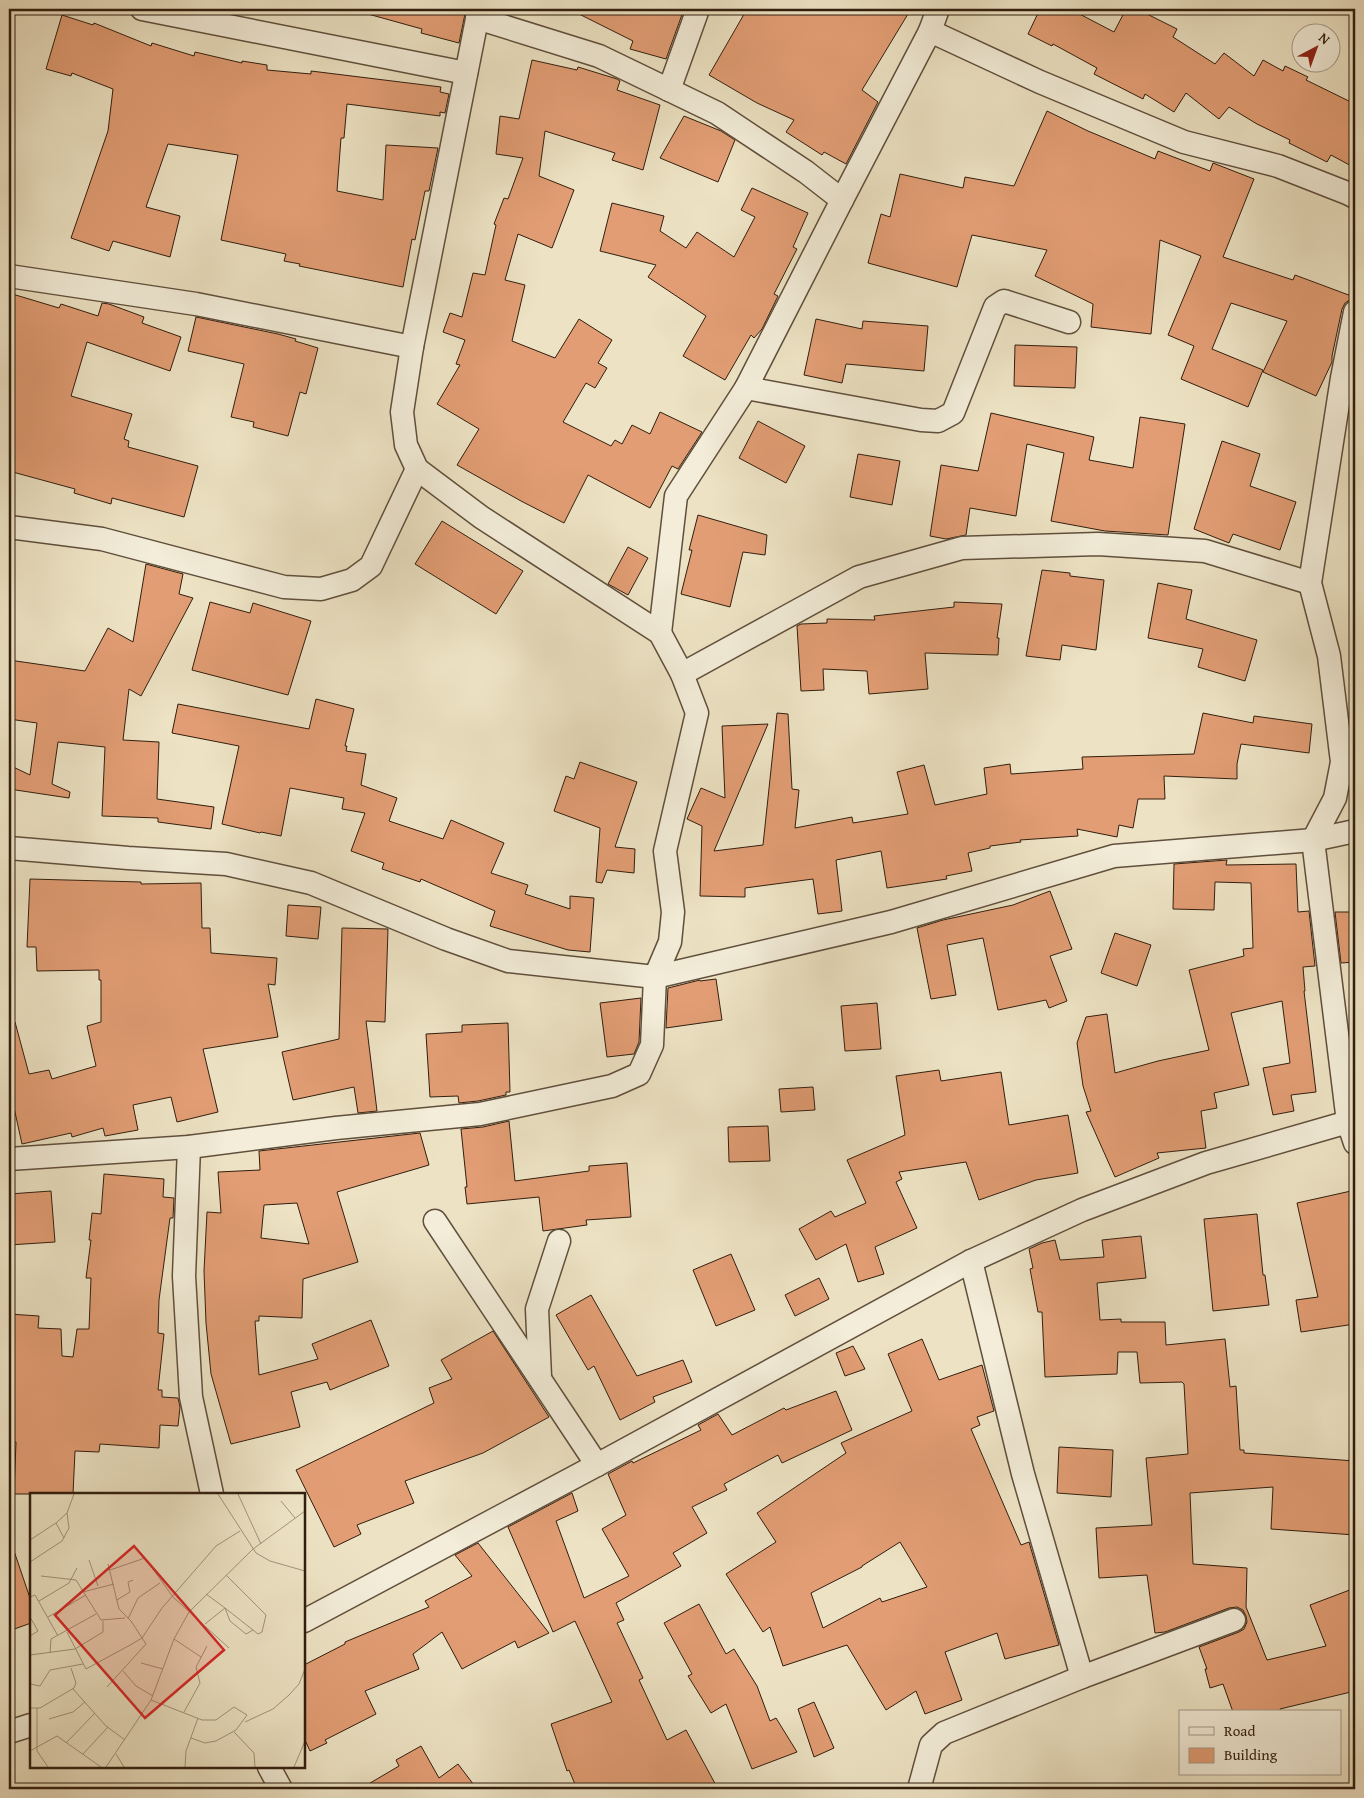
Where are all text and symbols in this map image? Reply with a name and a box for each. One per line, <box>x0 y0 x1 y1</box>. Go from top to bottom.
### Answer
north arrow <box>1292 22 1342 72</box>
text: N <box>1314 28 1335 49</box>
inset map <box>30 1493 305 1768</box>
legend <box>1179 1710 1342 1776</box>
text: Road <box>1224 1720 1255 1741</box>
text: Building <box>1224 1744 1278 1765</box>

